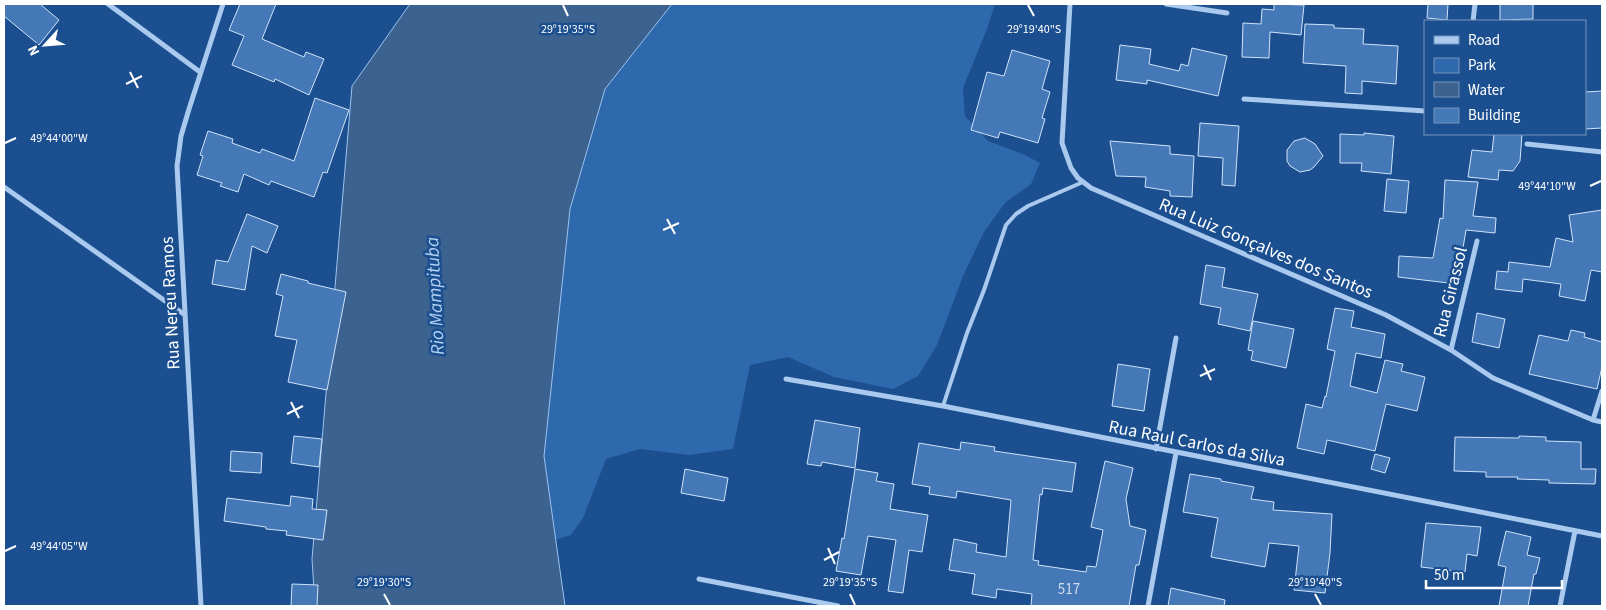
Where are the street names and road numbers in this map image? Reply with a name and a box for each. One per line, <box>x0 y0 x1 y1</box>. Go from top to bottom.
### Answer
street label: Rua Luiz Gonçalves dos Santos <box>1155 192 1377 305</box>
street label: Rua Nereu Ramos <box>155 236 186 370</box>
street label: Rua Girassol <box>1427 244 1474 340</box>
street label: Rua Raul Carlos da Silva <box>1106 414 1287 473</box>

